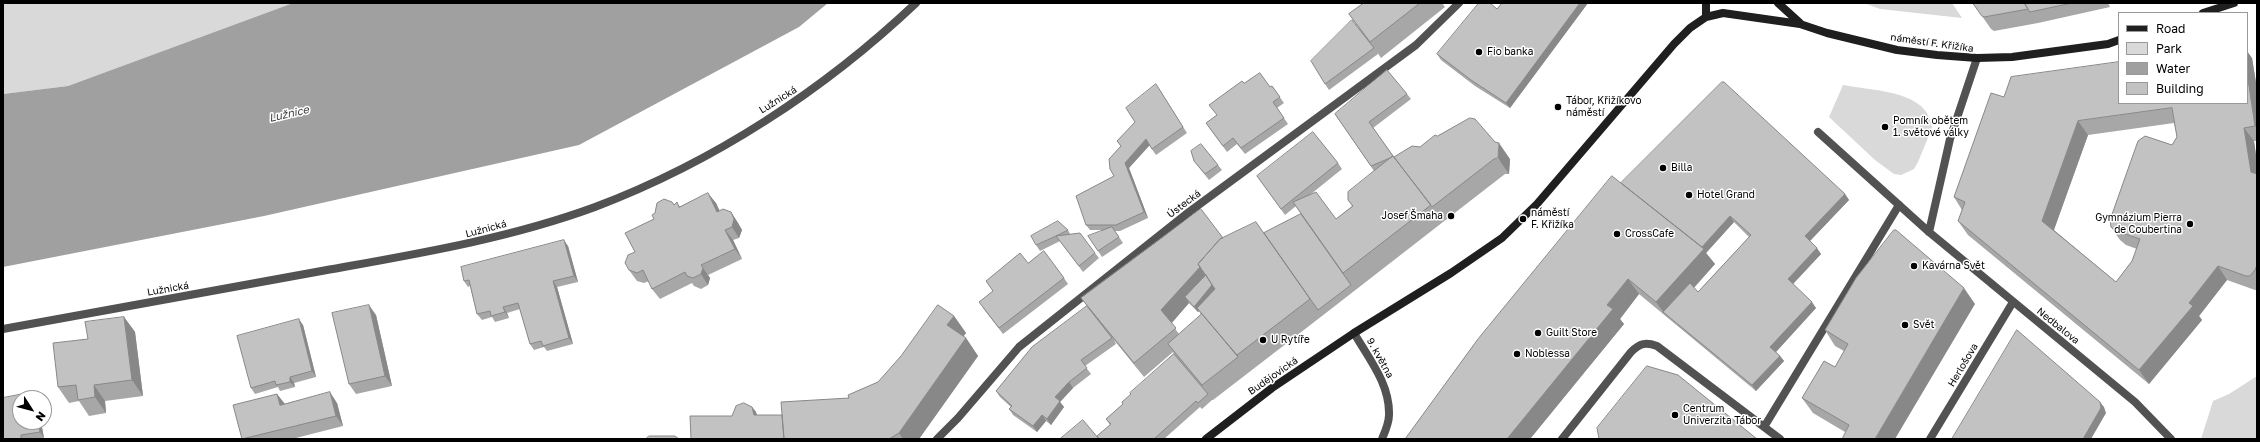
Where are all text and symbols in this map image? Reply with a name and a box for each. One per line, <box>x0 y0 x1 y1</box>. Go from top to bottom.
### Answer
legend <box>2118 12 2248 104</box>
text: Road <box>2156 21 2185 36</box>
street label: náměstí F. Křižíka <box>1890 31 1974 55</box>
text: Park <box>2156 41 2182 56</box>
place label: Fio banka <box>1487 46 1533 58</box>
marker: Fio banka <box>1474 47 1484 57</box>
text: Water <box>2156 61 2190 76</box>
text: Building <box>2156 81 2204 96</box>
street label: Lužnická <box>757 84 799 116</box>
place label: Tábor, Křižíkovo náměstí <box>1566 95 1641 118</box>
marker: Tábor, Křižíkovo náměstí <box>1553 102 1563 112</box>
water label: Lužnice <box>268 103 310 125</box>
place label: Pomník obětem 1. světové války <box>1893 115 1969 138</box>
marker: Pomník obětem 1. světové války <box>1880 122 1890 132</box>
place label: Billa <box>1671 162 1692 174</box>
marker: Billa <box>1658 163 1668 173</box>
street label: Ústecká <box>1165 187 1203 221</box>
place label: Hotel Grand <box>1697 189 1755 201</box>
marker: Hotel Grand <box>1684 190 1694 200</box>
place label: náměstí F. Křižíka <box>1531 207 1574 230</box>
place label: Josef Šmaha <box>1382 210 1443 222</box>
marker: Josef Šmaha <box>1446 211 1456 221</box>
place label: Gymnázium Pierra de Coubertina <box>2095 212 2182 236</box>
marker: náměstí F. Křižíka <box>1518 214 1528 224</box>
street label: Lužnická <box>464 218 508 240</box>
marker: Gymnázium Pierra de Coubertina <box>2185 219 2195 229</box>
place label: CrossCafe <box>1625 228 1674 240</box>
marker: CrossCafe <box>1612 229 1622 239</box>
place label: Kavárna Svět <box>1922 260 1985 272</box>
marker: Kavárna Svět <box>1909 261 1919 271</box>
street label: Lužnická <box>146 279 190 299</box>
street label: Nedbalova <box>2034 305 2082 347</box>
place label: Svět <box>1913 319 1934 331</box>
marker: Svět <box>1900 320 1910 330</box>
place label: Guilt Store <box>1546 327 1597 339</box>
marker: Guilt Store <box>1533 328 1543 338</box>
place label: U Rytíře <box>1271 334 1310 346</box>
marker: U Rytíře <box>1258 335 1268 345</box>
street label: 9. května <box>1364 336 1396 380</box>
street label: Herlošova <box>1945 341 1981 389</box>
place label: Noblessa <box>1525 348 1570 360</box>
marker: Noblessa <box>1512 349 1522 359</box>
street label: Budějovická <box>1246 354 1300 398</box>
north arrow <box>12 390 52 430</box>
place label: Centrum Univerzita Tábor <box>1683 403 1761 426</box>
text: N <box>34 410 49 424</box>
marker: Centrum Univerzita Tábor <box>1670 410 1680 420</box>

